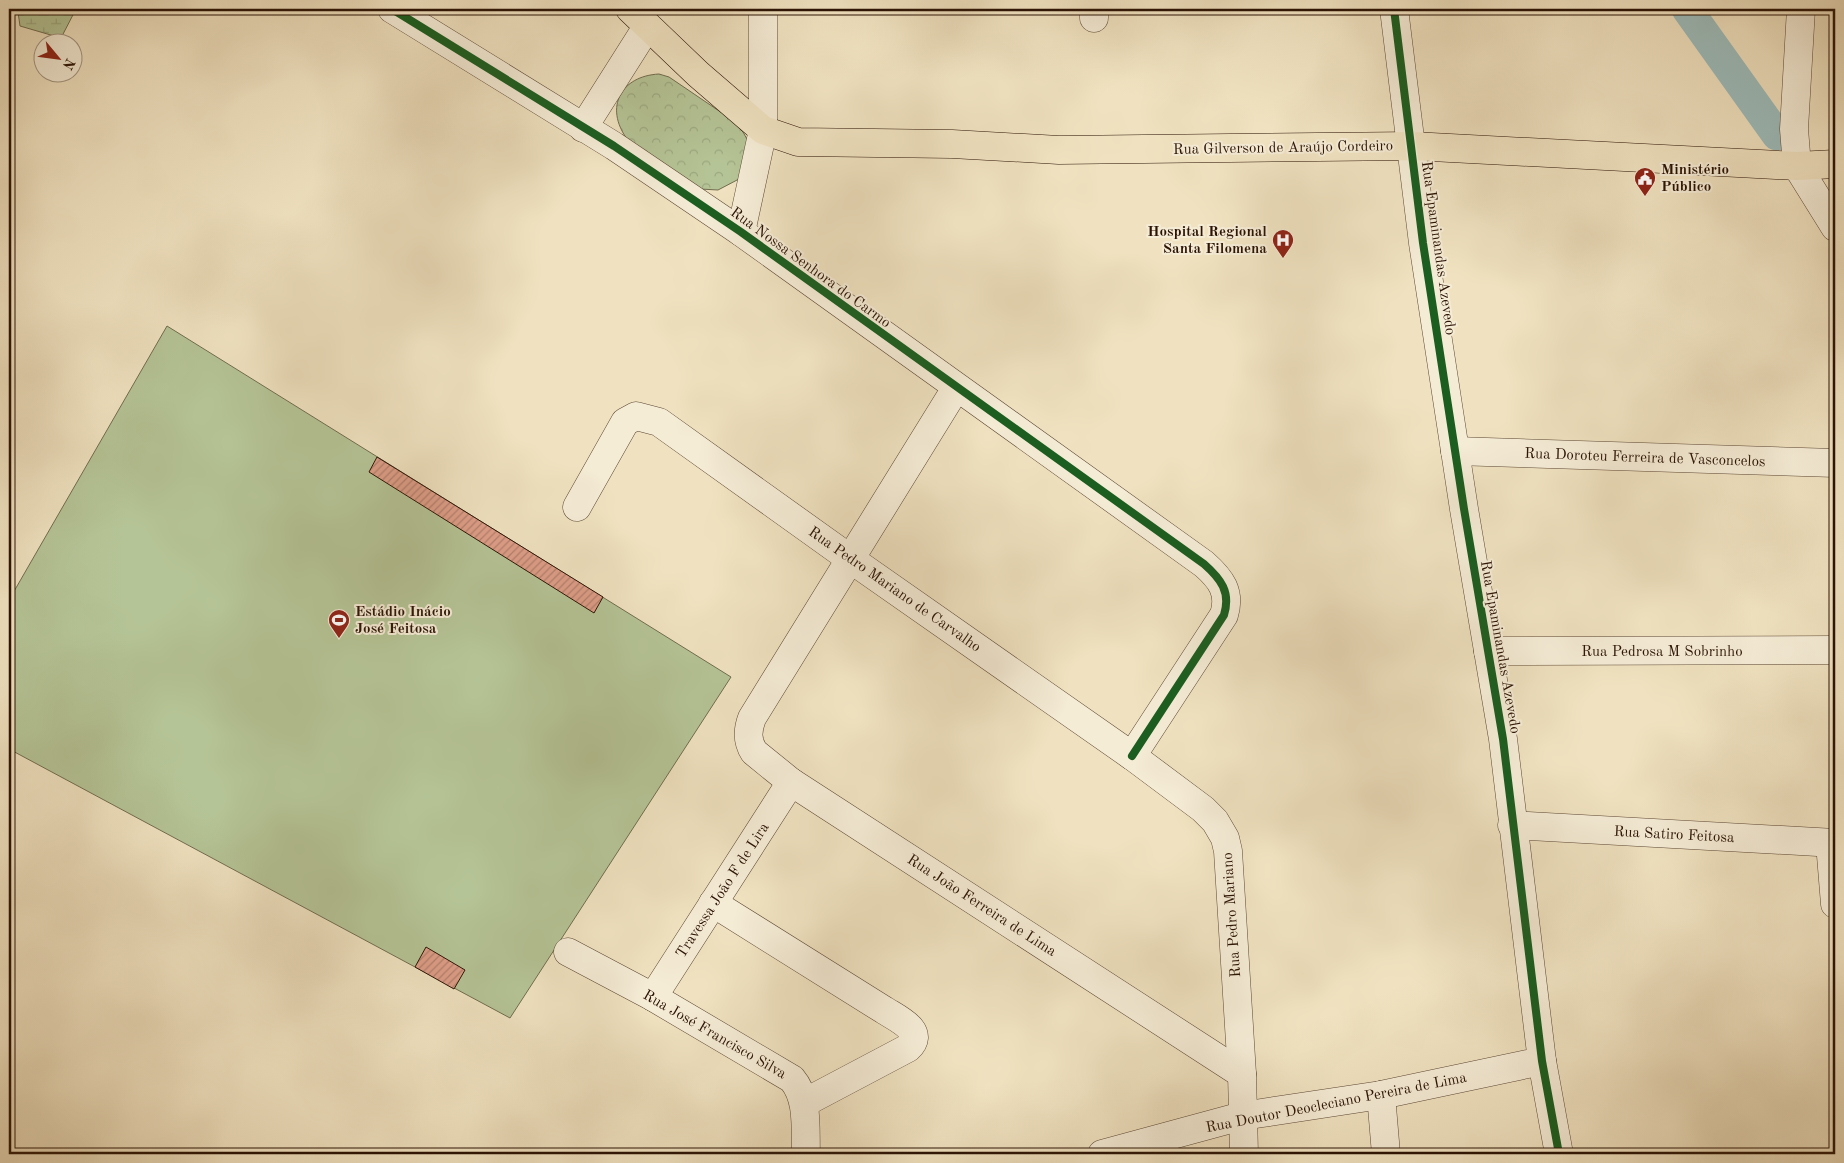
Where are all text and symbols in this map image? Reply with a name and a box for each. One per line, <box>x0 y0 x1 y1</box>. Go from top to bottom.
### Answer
north arrow <box>32 32 82 82</box>
text: N <box>60 56 77 72</box>
street label: Rua Gilverson de Araújo Cordeiro <box>1173 139 1393 158</box>
street label: Rua Epaminandas Azevedo <box>1418 160 1457 336</box>
place label: Ministério Público <box>1661 163 1729 195</box>
public building icon: Ministério Público <box>1633 166 1657 197</box>
street label: Rua Nossa Senhora do Carmo <box>727 205 893 331</box>
place label: Hospital Regional Santa Filomena <box>1147 225 1267 257</box>
hospital icon: Hospital Regional Santa Filomena <box>1271 228 1295 259</box>
street label: Rua Doroteu Ferreira de Vasconcelos <box>1524 447 1766 470</box>
street label: Rua Pedro Mariano de Carvalho <box>805 525 983 656</box>
street label: Rua Epaminandas Azevedo <box>1477 559 1522 735</box>
place label: Estádio Inácio José Feitosa <box>355 605 451 637</box>
sports icon: Estádio Inácio José Feitosa <box>327 608 351 639</box>
street label: Rua Pedrosa M Sobrinho <box>1581 645 1743 660</box>
street label: Travessa João F de Lira <box>674 820 773 961</box>
street label: Rua Satiro Feitosa <box>1613 825 1735 846</box>
street label: Rua Pedro Mariano <box>1221 852 1244 978</box>
street label: Rua João Ferreira de Lima <box>904 853 1059 960</box>
street label: Rua José Francisco Silva <box>640 988 789 1083</box>
street label: Rua Doutor Deocleciano Pereira de Lima <box>1205 1071 1469 1136</box>

